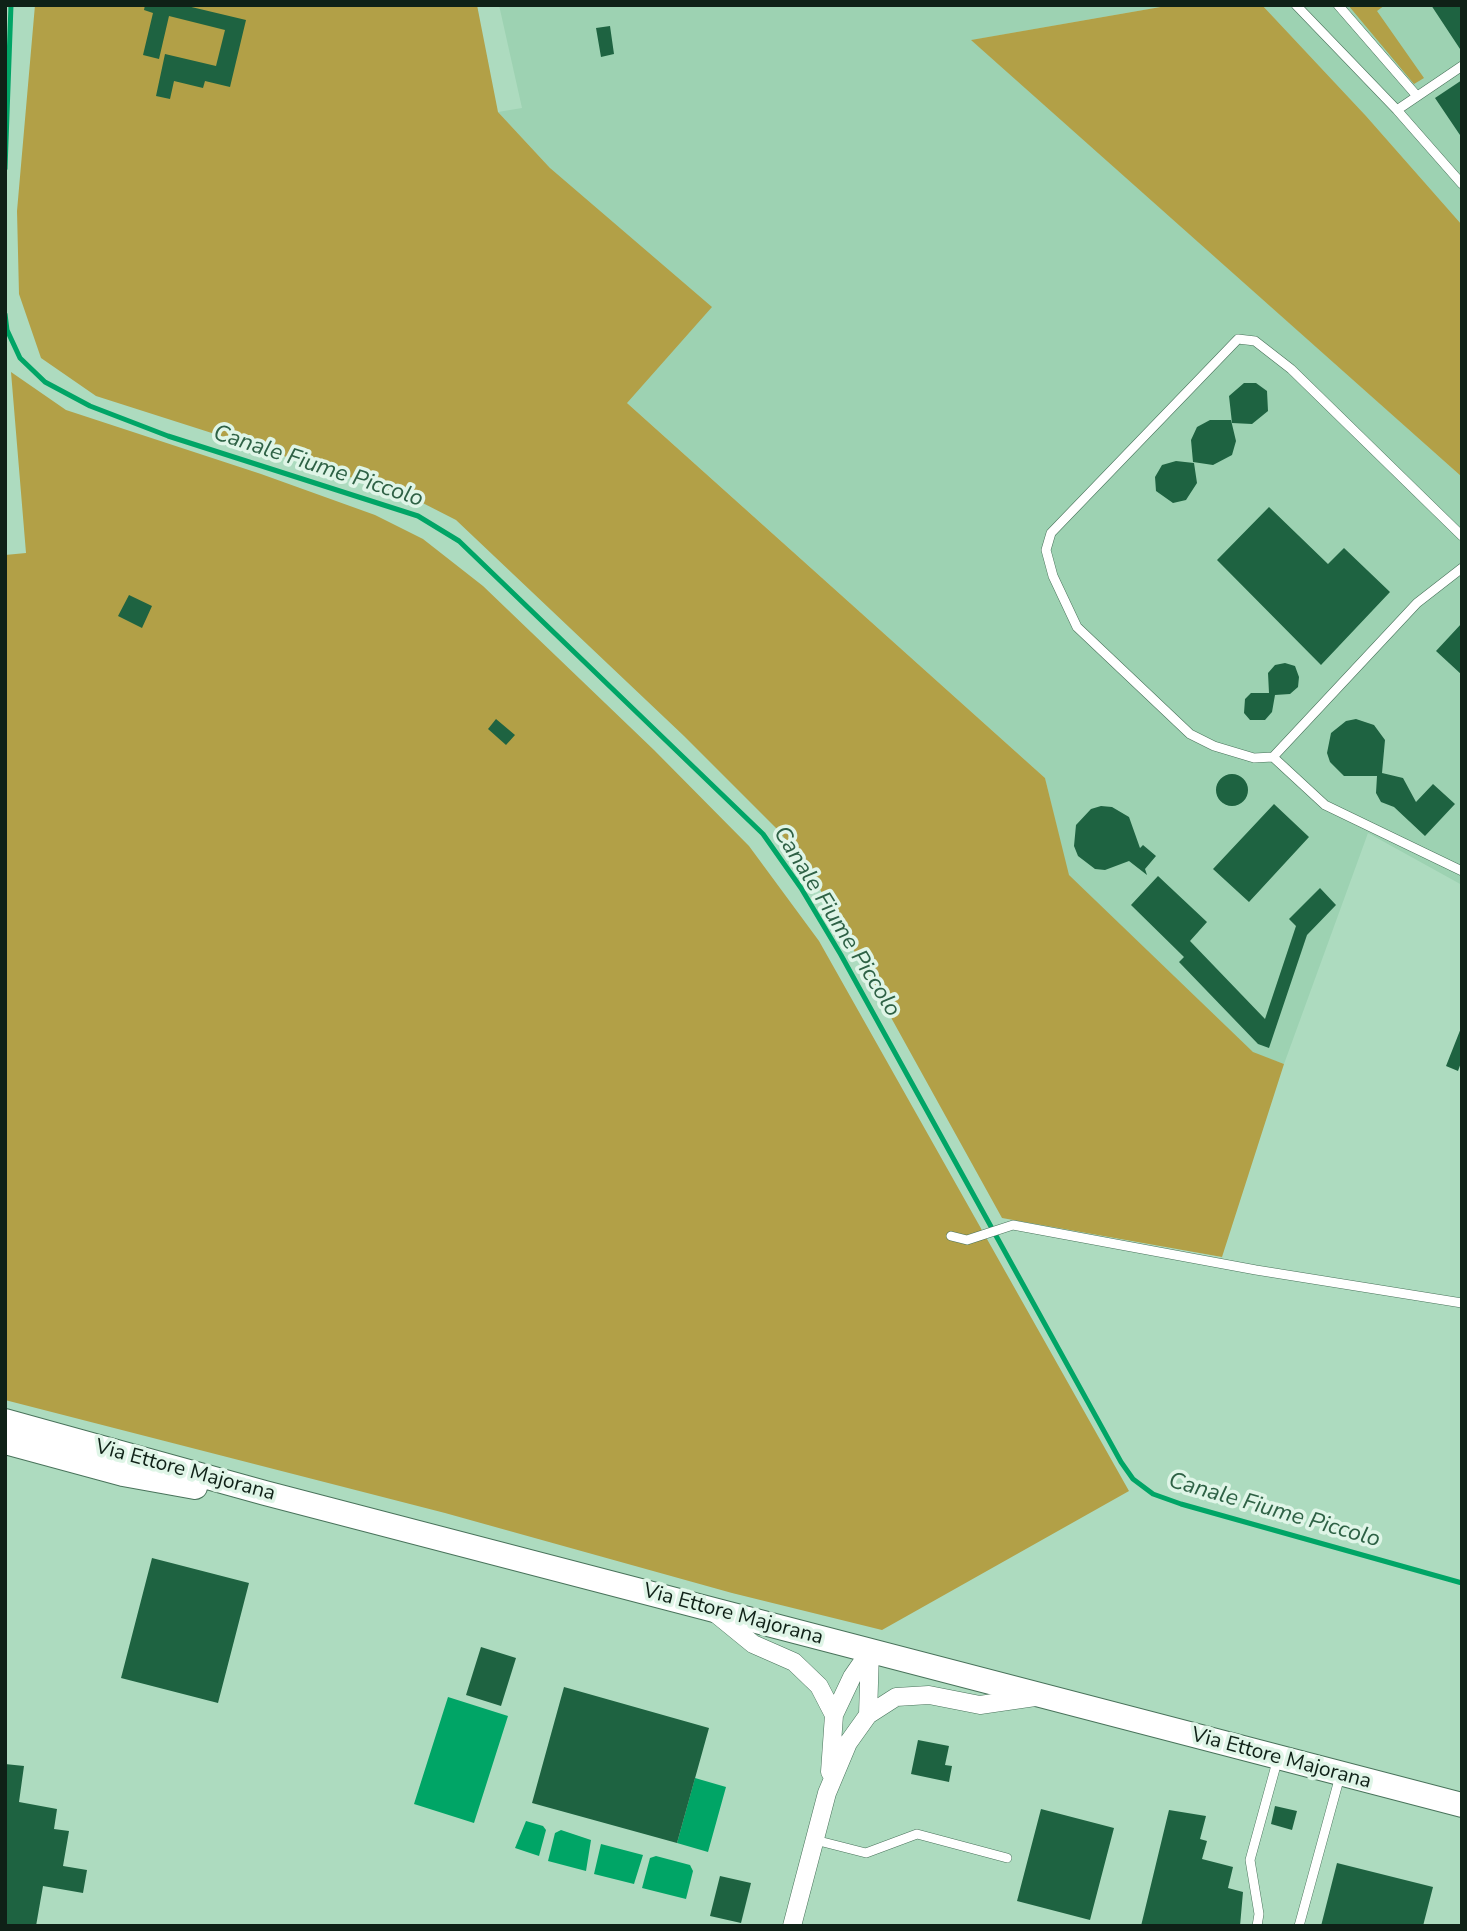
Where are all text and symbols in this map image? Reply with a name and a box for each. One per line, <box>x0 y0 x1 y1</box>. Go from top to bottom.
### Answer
water label: Canale Fiume Piccolo <box>210 420 426 514</box>
water label: Canale Fiume Piccolo <box>766 822 906 1022</box>
street label: Via Ettore Majorana <box>92 1435 278 1507</box>
water label: Canale Fiume Piccolo <box>1165 1468 1383 1554</box>
street label: Via Ettore Majorana <box>640 1579 826 1651</box>
street label: Via Ettore Majorana <box>1188 1723 1374 1795</box>

